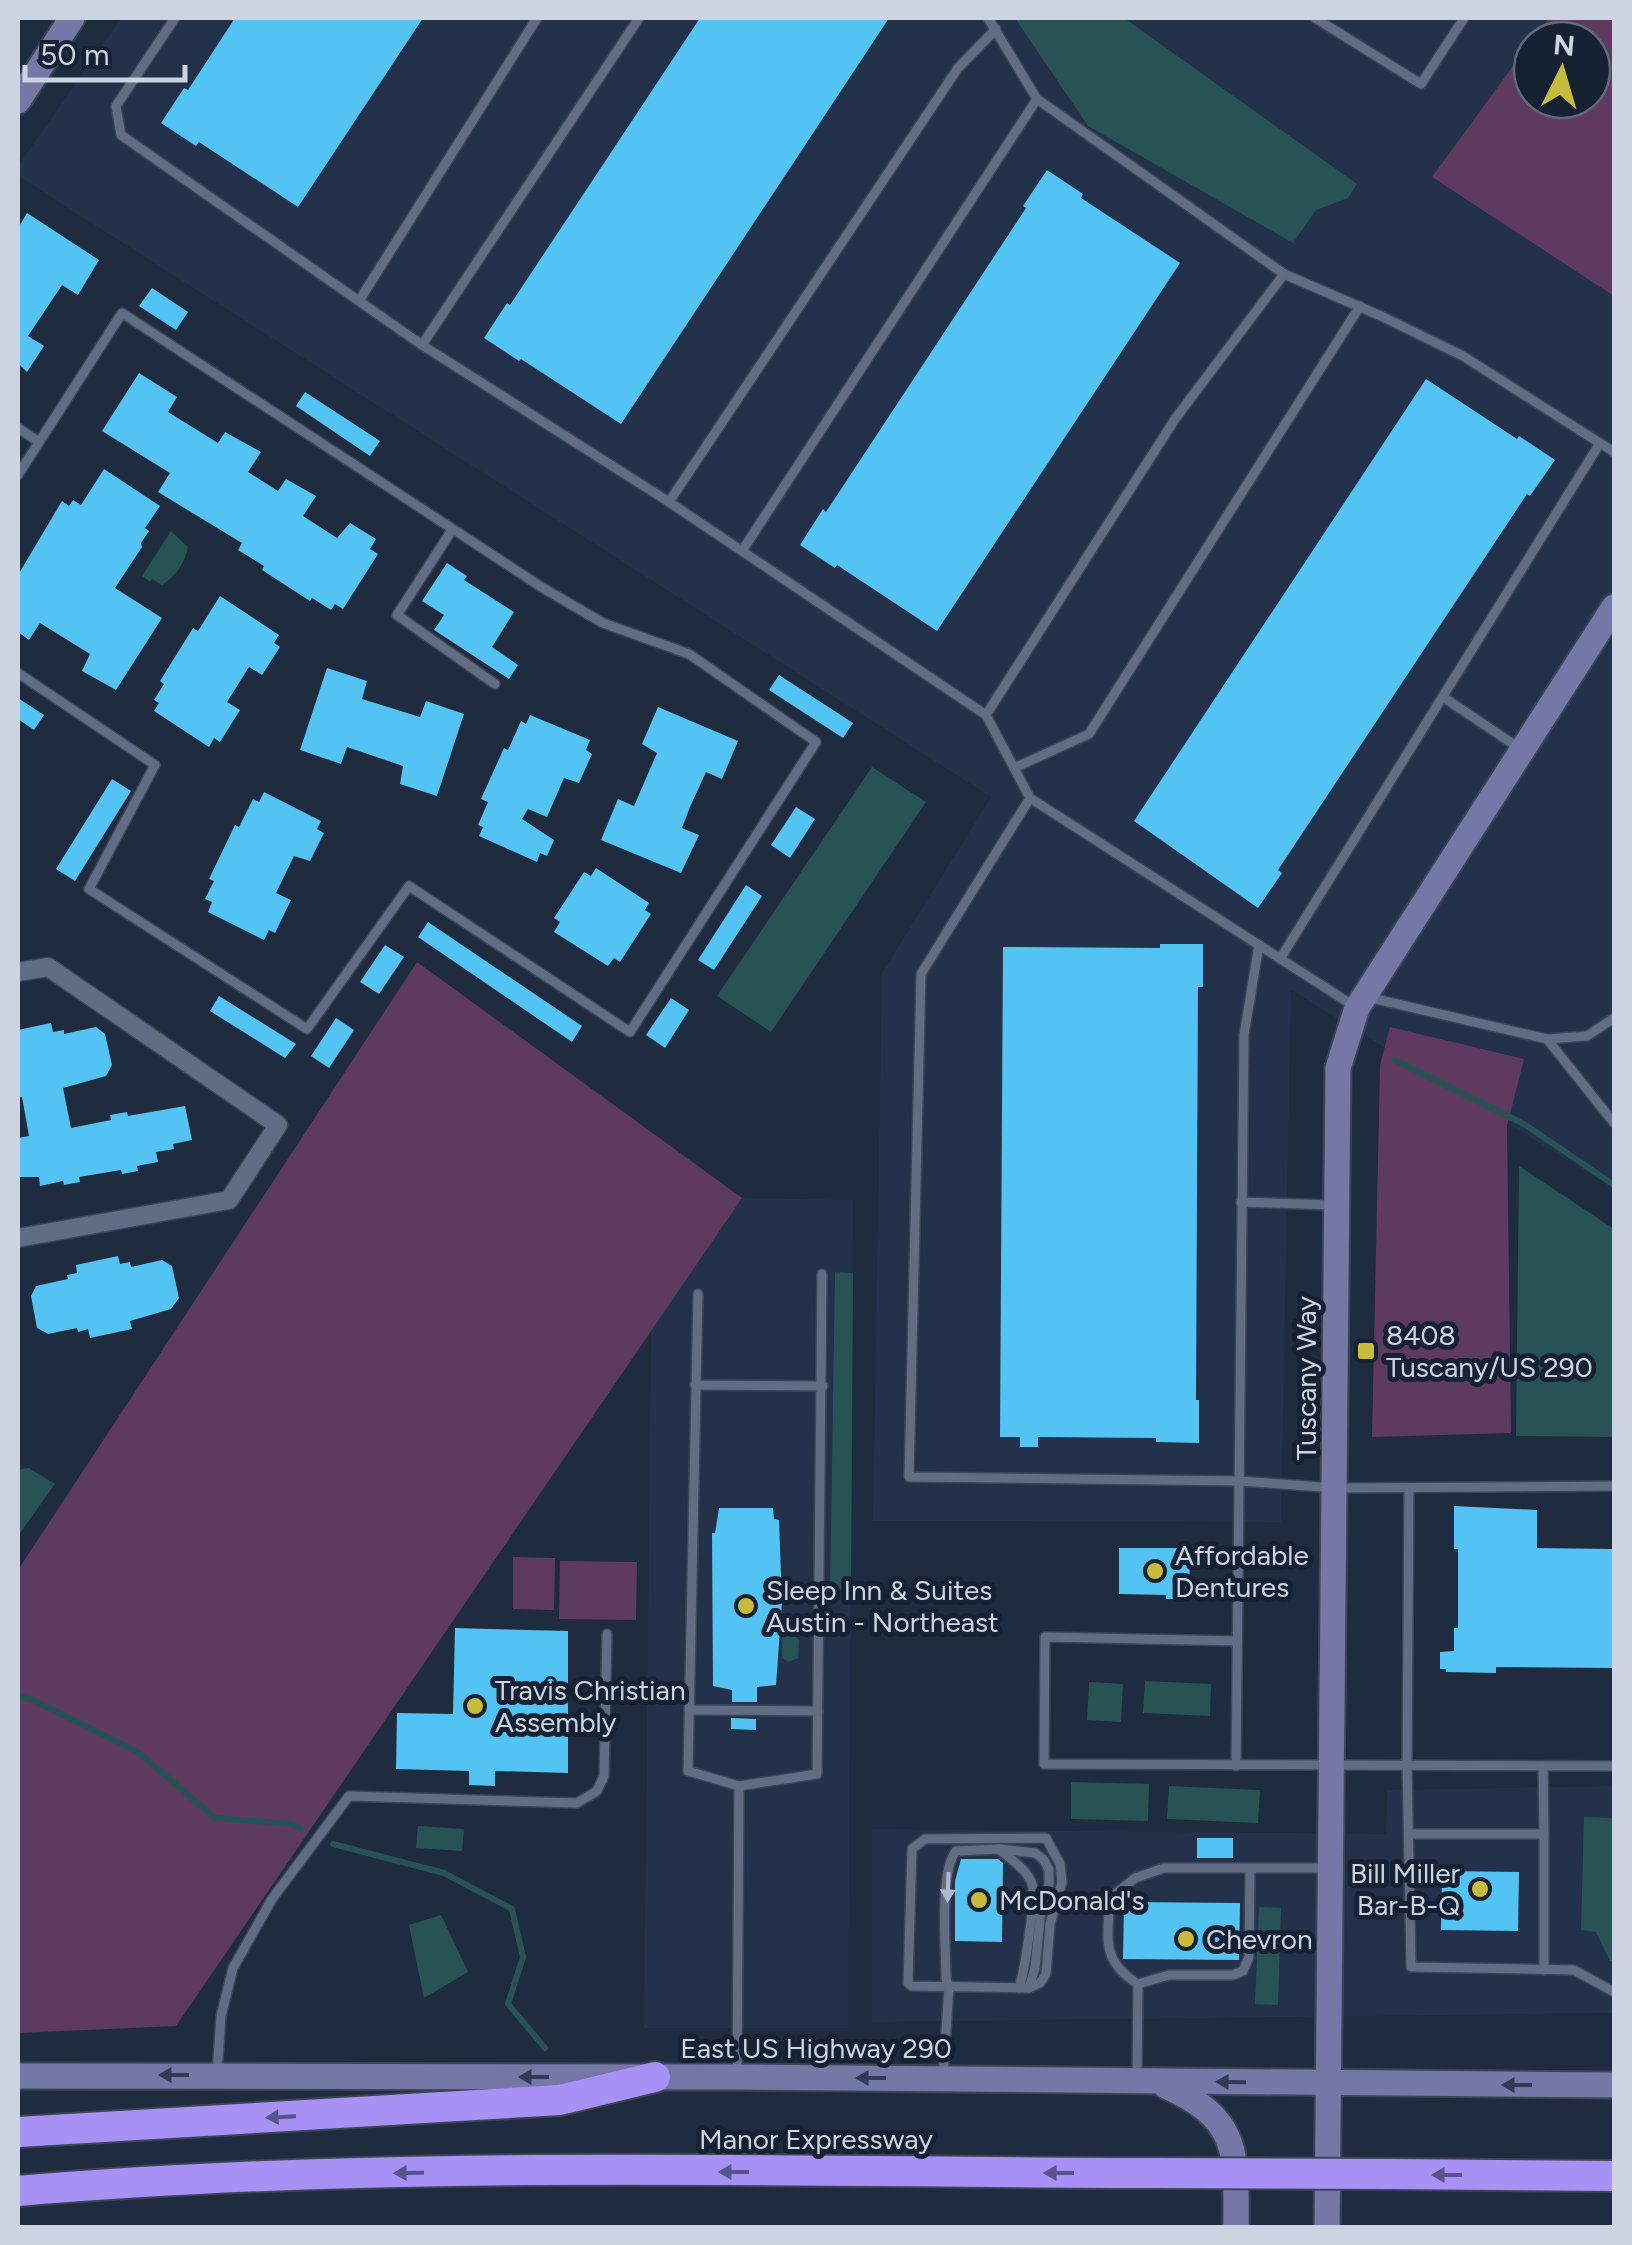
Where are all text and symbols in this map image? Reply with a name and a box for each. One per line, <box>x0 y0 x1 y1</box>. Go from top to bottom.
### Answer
scale bar <box>25 20 185 82</box>
north arrow <box>1512 20 1612 120</box>
text: N <box>1552 27 1576 63</box>
text: 50 m <box>40 36 109 73</box>
street label: Tuscany Way <box>1289 1296 1323 1460</box>
place label: 8408 Tuscany/US 290 <box>1386 1318 1593 1384</box>
marker: 8408 Tuscany/US 290 <box>1355 1340 1377 1362</box>
place label: Affordable Dentures <box>1175 1538 1309 1604</box>
marker: Affordable Dentures <box>1144 1560 1166 1582</box>
place label: Sleep Inn & Suites Austin - Northeast <box>766 1573 999 1639</box>
marker: Sleep Inn & Suites Austin - Northeast <box>735 1595 757 1617</box>
place label: Travis Christian Assembly <box>495 1673 686 1739</box>
marker: Travis Christian Assembly <box>464 1695 486 1717</box>
place label: Bill Miller Bar-B-Q <box>1350 1856 1461 1922</box>
one-way arrow <box>939 1871 955 1903</box>
marker: Bill Miller Bar-B-Q <box>1469 1878 1491 1900</box>
place label: McDonald's <box>999 1883 1144 1917</box>
marker: McDonald's <box>968 1889 990 1911</box>
place label: Chevron <box>1206 1922 1313 1956</box>
marker: Chevron <box>1175 1928 1197 1950</box>
street label: East US Highway 290 <box>680 2031 952 2065</box>
one-way arrow <box>158 2067 190 2083</box>
one-way arrow <box>518 2069 550 2085</box>
one-way arrow <box>854 2070 886 2086</box>
one-way arrow <box>1214 2074 1246 2090</box>
one-way arrow <box>1501 2077 1533 2093</box>
one-way arrow <box>265 2109 297 2125</box>
street label: Manor Expressway <box>699 2122 933 2156</box>
one-way arrow <box>718 2164 750 2180</box>
one-way arrow <box>393 2165 425 2181</box>
one-way arrow <box>1043 2165 1075 2181</box>
one-way arrow <box>1431 2166 1463 2182</box>

